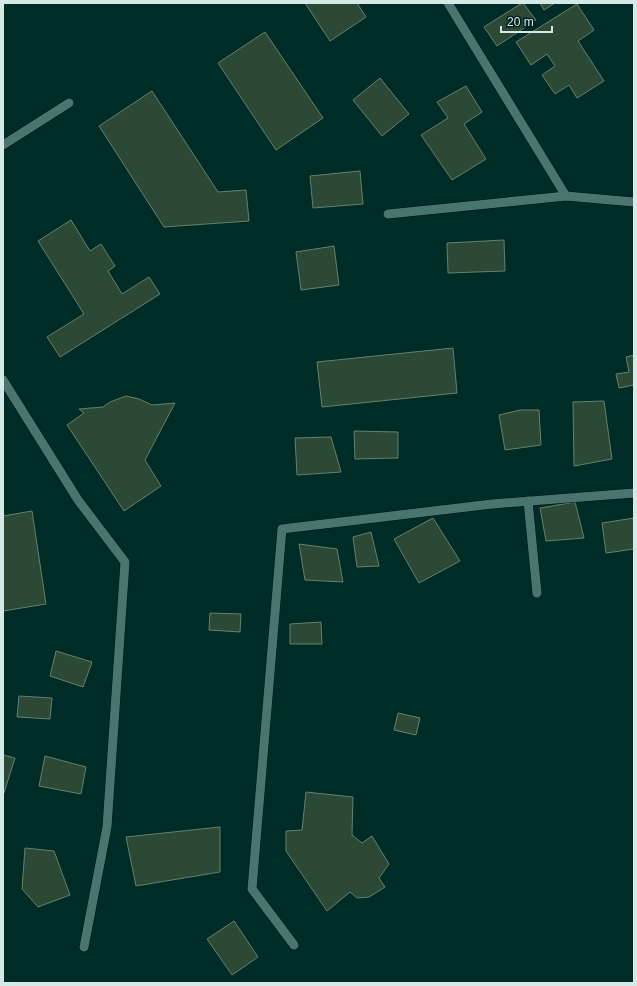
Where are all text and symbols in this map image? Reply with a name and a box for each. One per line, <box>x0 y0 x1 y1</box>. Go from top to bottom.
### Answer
scale bar <box>501 8 552 34</box>
text: 20 m <box>507 15 534 29</box>

